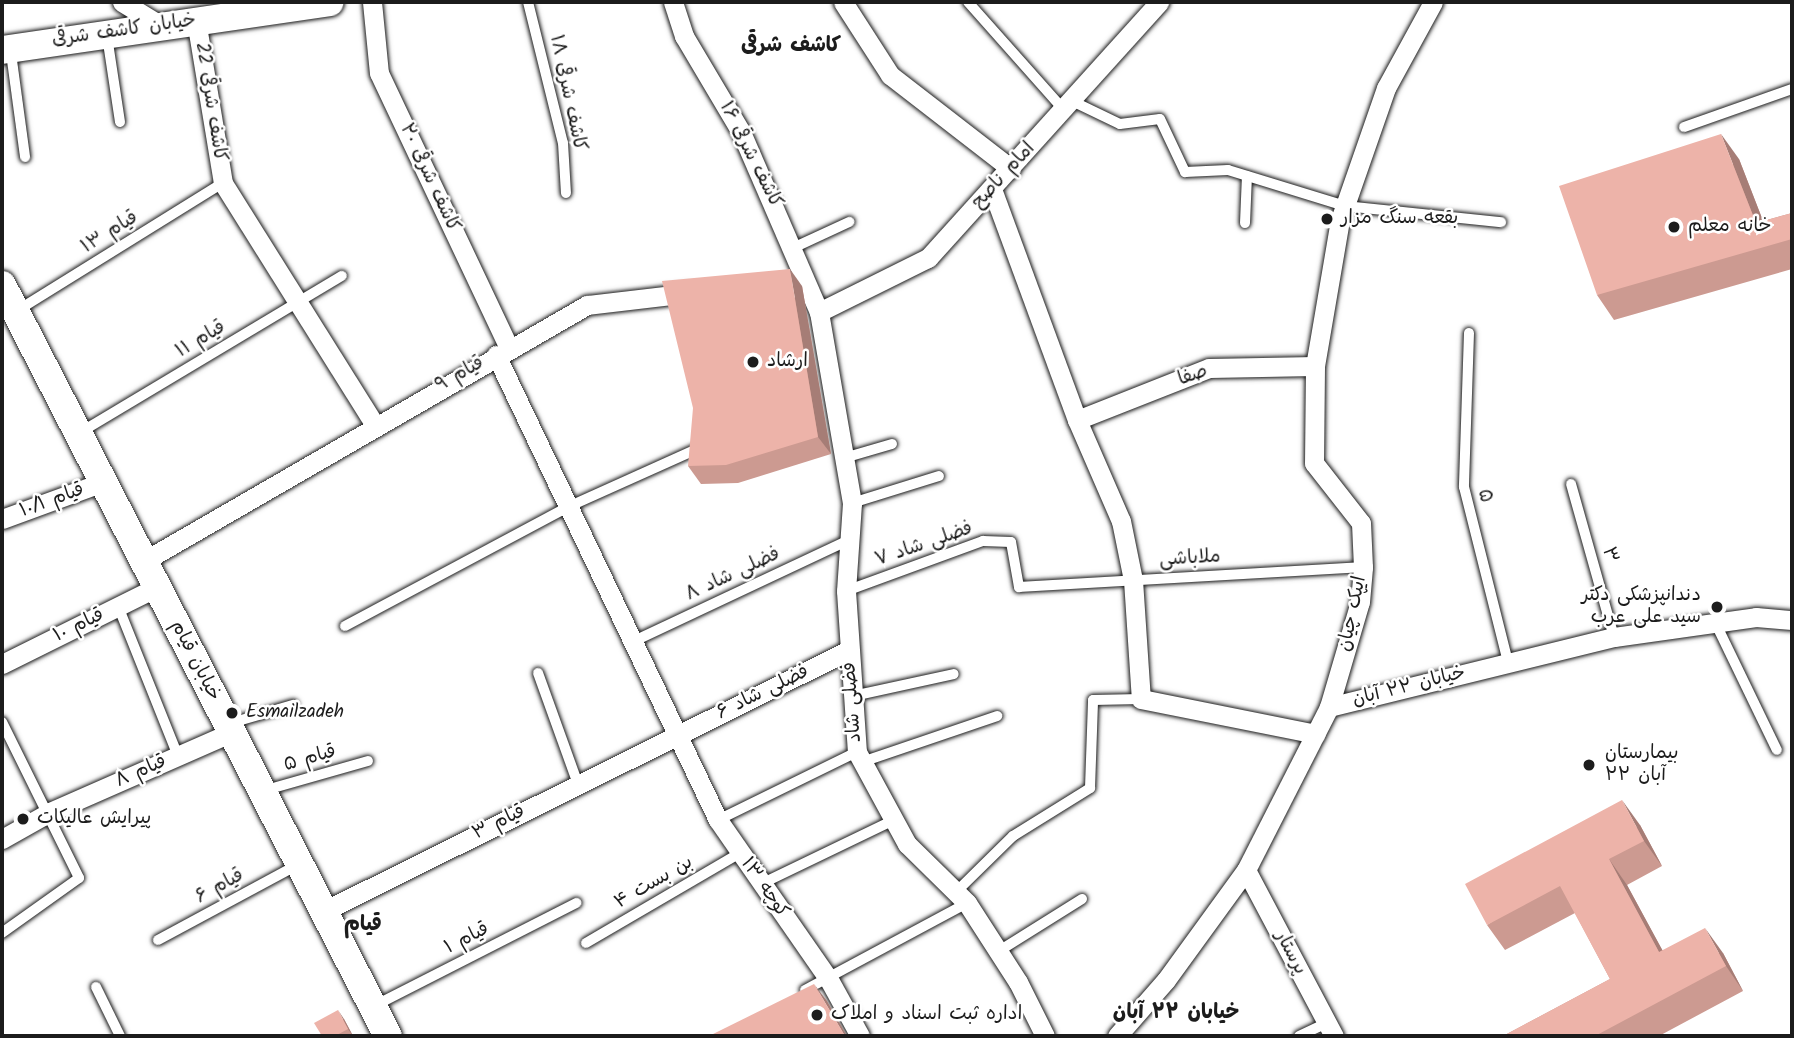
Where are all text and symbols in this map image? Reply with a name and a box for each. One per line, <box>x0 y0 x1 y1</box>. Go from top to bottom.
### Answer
street label: خیابان کاشف شرقی <box>51 10 197 52</box>
street label: کاشف شرقی ۱۸ <box>544 33 590 153</box>
district label: کاشف شرقی <box>741 33 841 59</box>
street label: کاشف شرقی 22 <box>189 41 231 163</box>
street label: کاشف شرقی ۱۶ <box>713 98 787 212</box>
street label: کاشف شرقی ۲۰ <box>394 120 464 236</box>
street label: امام ناصح <box>967 138 1041 214</box>
street label: قیام ۱۳ <box>77 207 143 259</box>
place label: بقعه سنگ مزار <box>1341 208 1458 230</box>
marker: بقعه سنگ مزار <box>1319 211 1335 227</box>
place label: خانه معلم <box>1688 216 1772 238</box>
marker: خانه معلم <box>1666 219 1682 235</box>
street label: قیام ۱۱ <box>172 316 230 364</box>
place label: ارشاد <box>767 351 808 373</box>
street label: قیام ۹ <box>432 352 488 398</box>
marker: ارشاد <box>745 354 761 370</box>
street label: صفا <box>1175 360 1211 392</box>
street label: قیام ۱۰/۱ <box>17 479 87 523</box>
street label: ۵ <box>1471 487 1497 505</box>
street label: فضلی شاد ۷ <box>872 518 976 572</box>
street label: فضلی شاد ۸ <box>682 543 784 607</box>
street label: ۳ <box>1596 544 1622 566</box>
street label: ملاباشی <box>1159 546 1221 572</box>
street label: ایپک چیان <box>1334 574 1372 654</box>
place label: دندانپزشکی دکتر سید علی عرب <box>1582 585 1701 629</box>
marker: دندانپزشکی دکتر سید علی عرب <box>1707 597 1727 617</box>
street label: قیام ۱۰ <box>50 604 108 648</box>
street label: خیابان قیام <box>165 617 225 705</box>
street label: فضلی شاد ۶ <box>713 661 813 725</box>
street label: فضلی شاد <box>839 661 867 743</box>
street label: خیابان ۲۲ آبان <box>1350 662 1468 712</box>
place label: Esmailzadeh <box>246 702 344 724</box>
marker: Esmailzadeh <box>224 705 240 721</box>
street label: قیام ۵ <box>281 741 339 777</box>
place label: بیمارستان ۲۲ آبان <box>1605 743 1679 787</box>
street label: قیام ۸ <box>112 751 170 793</box>
marker: بیمارستان ۲۲ آبان <box>1579 755 1599 775</box>
street label: قیام ۳ <box>469 801 529 845</box>
place label: پیرایش عالیکات <box>37 808 151 830</box>
marker: پیرایش عالیکات <box>15 811 31 827</box>
street label: بن بست ۴ <box>611 851 697 915</box>
street label: کوچه ۱۳ <box>735 853 793 923</box>
street label: قیام ۶ <box>192 865 248 909</box>
district label: قیام <box>344 912 382 938</box>
street label: قیام ۱ <box>441 918 493 960</box>
street label: پرستار <box>1269 927 1311 979</box>
district label: خیابان ۲۲ آبان <box>1113 1000 1239 1026</box>
place label: اداره ثبت اسناد و املاک <box>831 1004 1022 1026</box>
marker: اداره ثبت اسناد و املاک <box>809 1007 825 1023</box>

